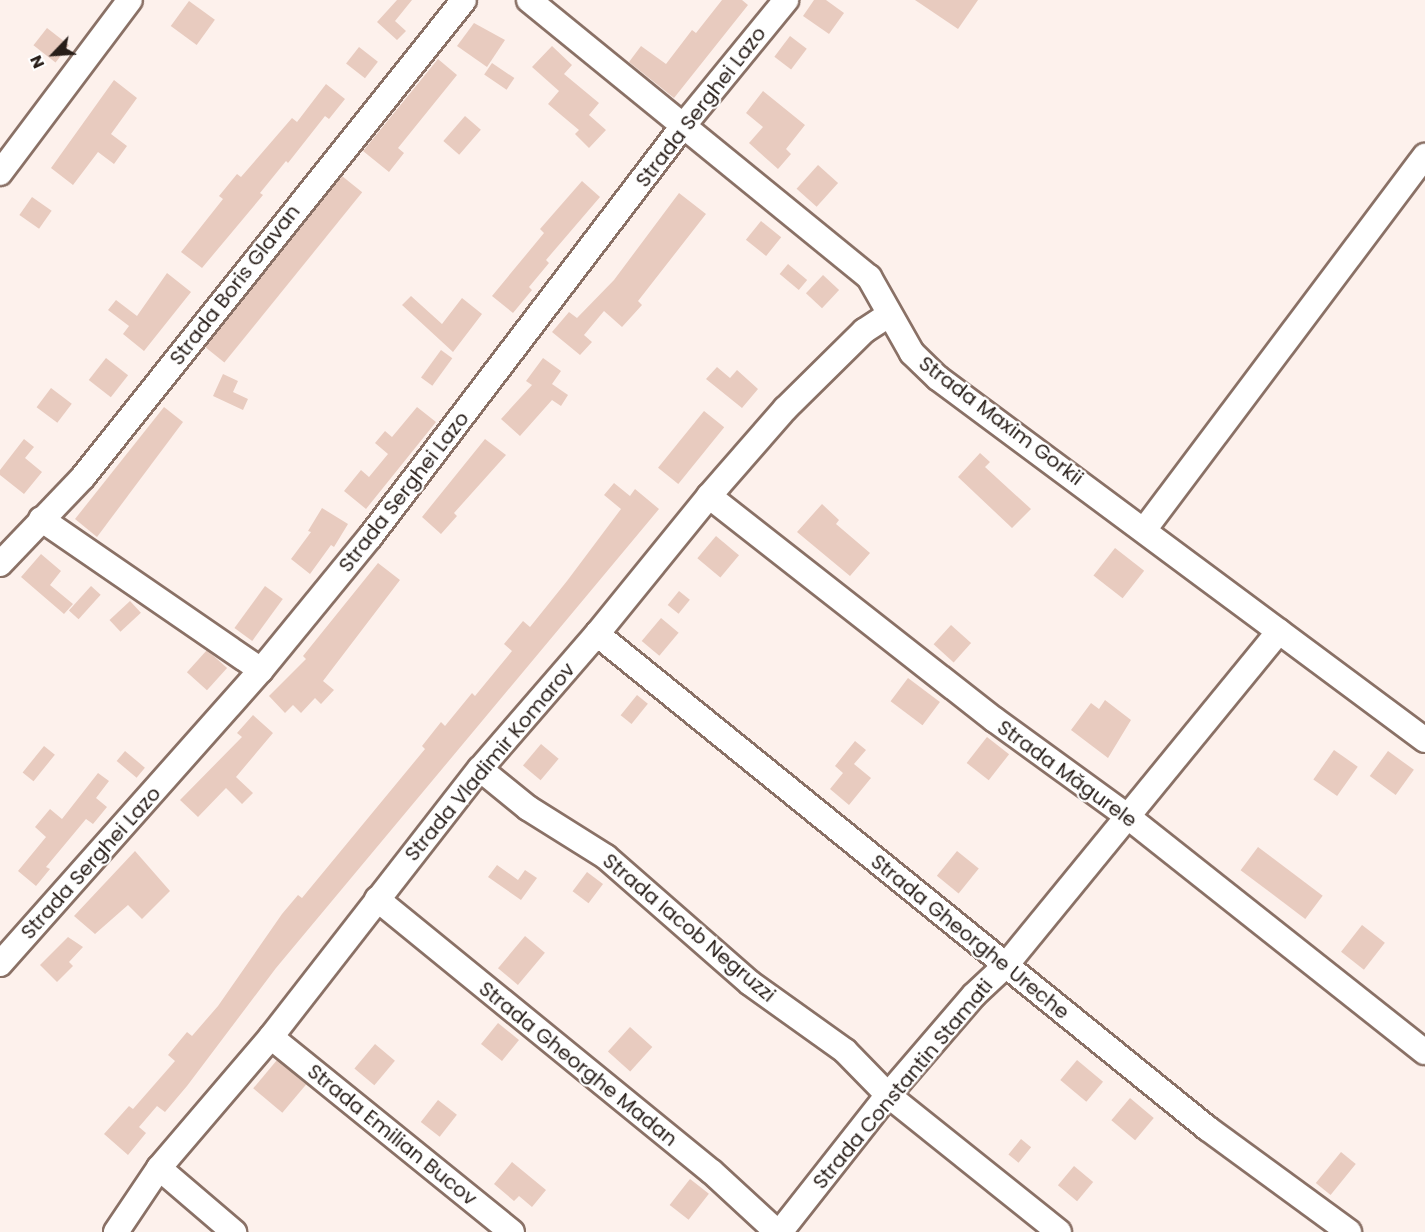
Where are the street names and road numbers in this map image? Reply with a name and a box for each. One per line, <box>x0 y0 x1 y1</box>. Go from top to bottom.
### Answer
street label: Strada Serghei Lazo <box>631 22 771 192</box>
street label: Strada Boris Glavan <box>165 200 305 370</box>
street label: Strada Maxim Gorkii <box>914 351 1088 491</box>
street label: Strada Serghei Lazo <box>334 407 474 577</box>
street label: Strada Vladimir Komarov <box>400 658 580 866</box>
street label: Strada Măgurele <box>993 715 1141 833</box>
street label: Strada Serghei Lazo <box>16 782 166 944</box>
street label: Strada Iacob Negruzzi <box>598 849 780 1007</box>
street label: Strada Gheorghe Ureche <box>866 850 1074 1024</box>
street label: Strada Constantin Stamati <box>808 974 998 1194</box>
street label: Strada Gheorghe Madan <box>474 977 682 1151</box>
street label: Strada Emilian Bucov <box>303 1059 481 1211</box>

